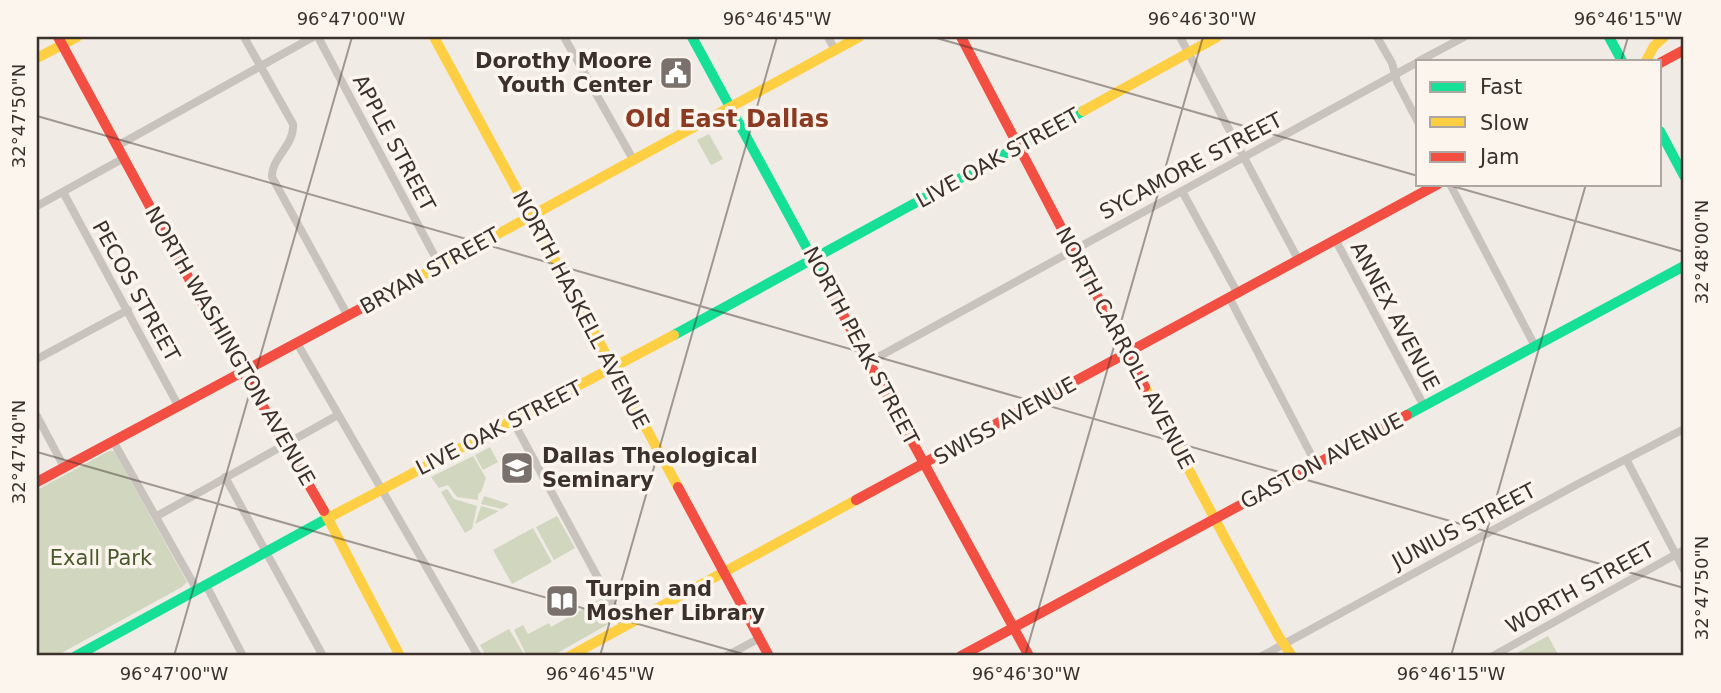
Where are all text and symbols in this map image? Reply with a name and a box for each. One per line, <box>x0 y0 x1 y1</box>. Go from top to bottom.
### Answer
text: 96°47'00"W <box>297 8 406 29</box>
text: 96°46'45"W <box>723 8 832 29</box>
text: 96°46'30"W <box>1148 8 1257 29</box>
text: 96°46'15"W <box>1574 8 1683 29</box>
place label: Dorothy Moore Youth Center <box>475 49 653 97</box>
public building icon: Dorothy Moore Youth Center <box>657 54 695 92</box>
legend <box>1416 60 1662 186</box>
text: 32°47'50"N <box>8 64 29 168</box>
street label: APPLE STREET <box>348 71 440 216</box>
text: Fast <box>1480 75 1522 99</box>
street label: LIVE OAK STREET <box>912 103 1084 213</box>
district label: Old East Dallas <box>625 105 829 133</box>
street label: SYCAMORE STREET <box>1096 108 1287 224</box>
text: Slow <box>1480 111 1529 135</box>
text: Jam <box>1478 145 1520 169</box>
street label: NORTH HASKELL AVENUE <box>508 187 654 433</box>
text: 32°48'00"N <box>1691 200 1712 304</box>
street label: NORTH WASHINGTON AVENUE <box>140 202 320 490</box>
street label: PECOS STREET <box>87 216 185 366</box>
street label: BRYAN STREET <box>356 223 504 319</box>
street label: NORTH CARROLL AVENUE <box>1051 223 1199 473</box>
street label: ANNEX AVENUE <box>1346 237 1444 395</box>
street label: NORTH PEAK STREET <box>798 243 924 450</box>
street label: SWISS AVENUE <box>930 372 1080 470</box>
street label: LIVE OAK STREET <box>412 376 586 480</box>
text: 32°47'40"N <box>8 400 29 504</box>
street label: GASTON AVENUE <box>1237 408 1407 514</box>
place label: Dallas Theological Seminary <box>542 444 758 492</box>
school or university icon: Dallas Theological Seminary <box>498 449 536 487</box>
street label: JUNIUS STREET <box>1386 478 1540 575</box>
text: 32°47'50"N <box>1691 536 1712 640</box>
street label: WORTH STREET <box>1502 537 1658 639</box>
park label: Exall Park <box>50 546 153 570</box>
place label: Turpin and Mosher Library <box>586 577 765 625</box>
library icon: Turpin and Mosher Library <box>543 582 581 620</box>
text: 96°47'00"W <box>120 663 229 684</box>
text: 96°46'45"W <box>546 663 655 684</box>
text: 96°46'30"W <box>972 663 1081 684</box>
text: 96°46'15"W <box>1397 663 1506 684</box>

